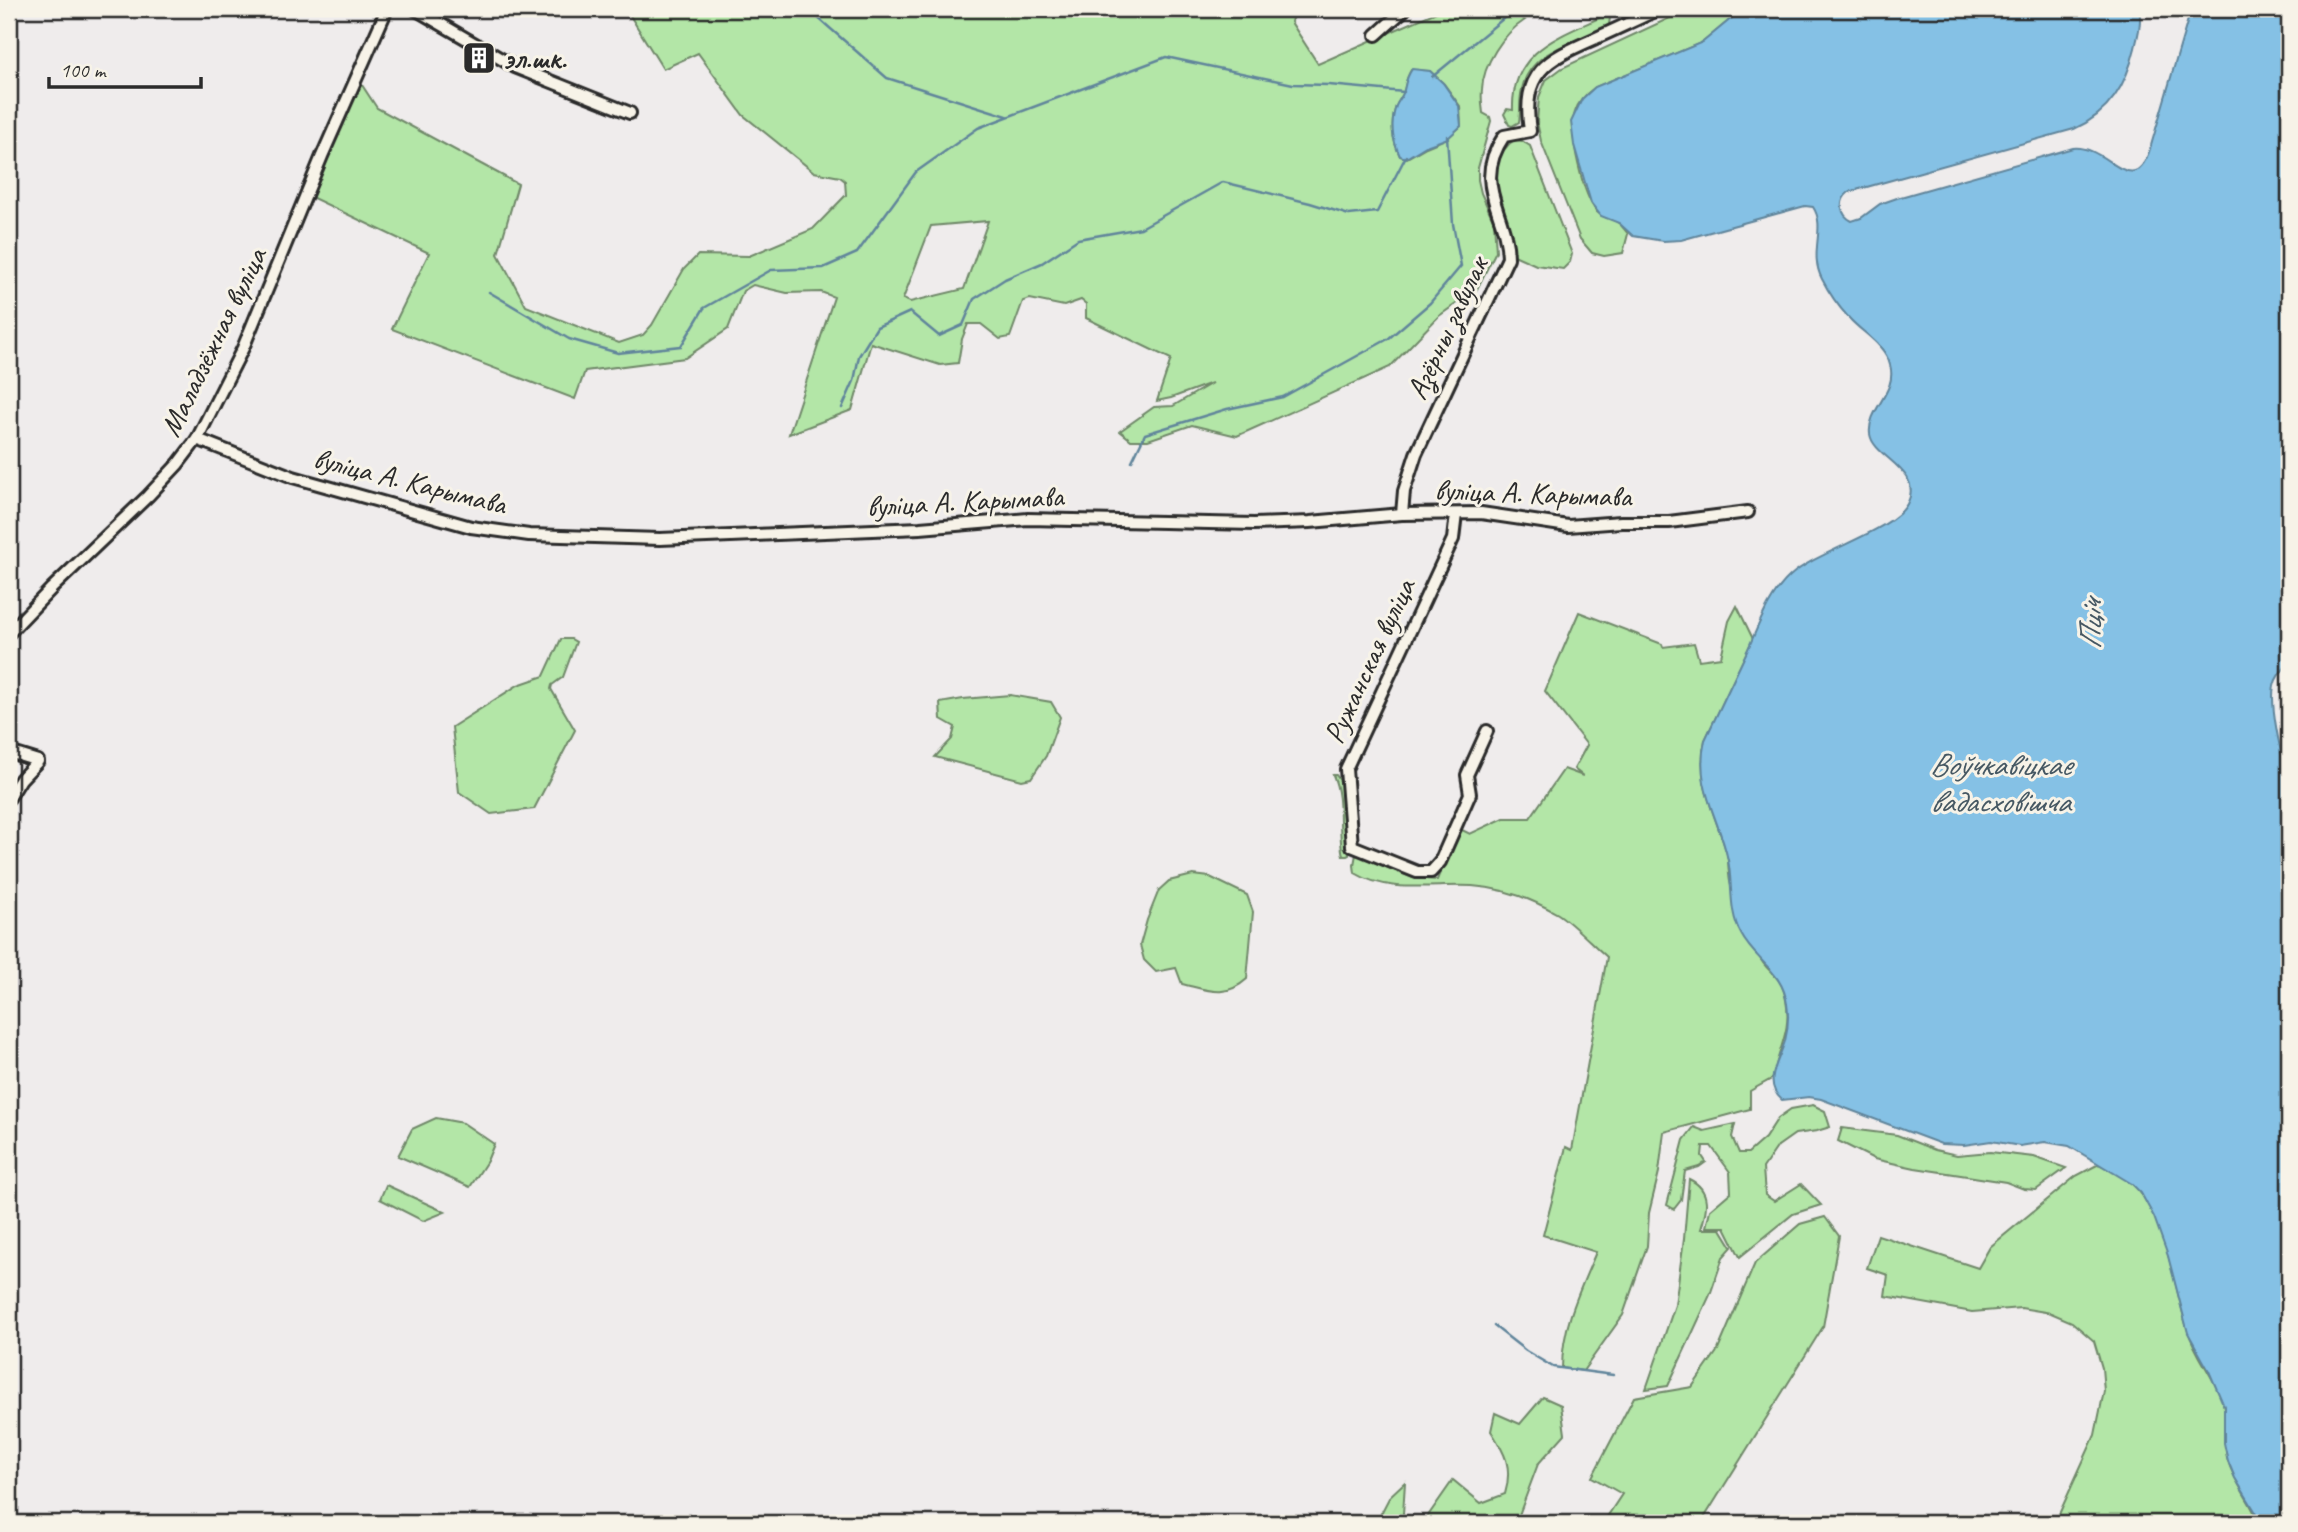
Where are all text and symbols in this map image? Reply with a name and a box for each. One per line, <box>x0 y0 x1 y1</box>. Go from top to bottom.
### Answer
building icon: эл.шк. <box>460 39 498 77</box>
place label: эл.шк. <box>504 39 568 77</box>
scale bar <box>49 46 201 90</box>
text: 100 m <box>60 57 107 83</box>
street label: Маладзёжная вуліца <box>151 240 276 442</box>
street label: Азёрны завулак <box>1398 248 1498 405</box>
street label: вуліца А. Карымава <box>310 439 512 524</box>
street label: вуліца А. Карымава <box>1434 471 1634 515</box>
street label: вуліца А. Карымава <box>866 477 1066 525</box>
street label: Ружанская вуліца <box>1314 571 1424 749</box>
water label: Пціч <box>2070 595 2112 650</box>
water label: Воўчкавіцкае вадасховішча <box>1929 744 2075 822</box>

